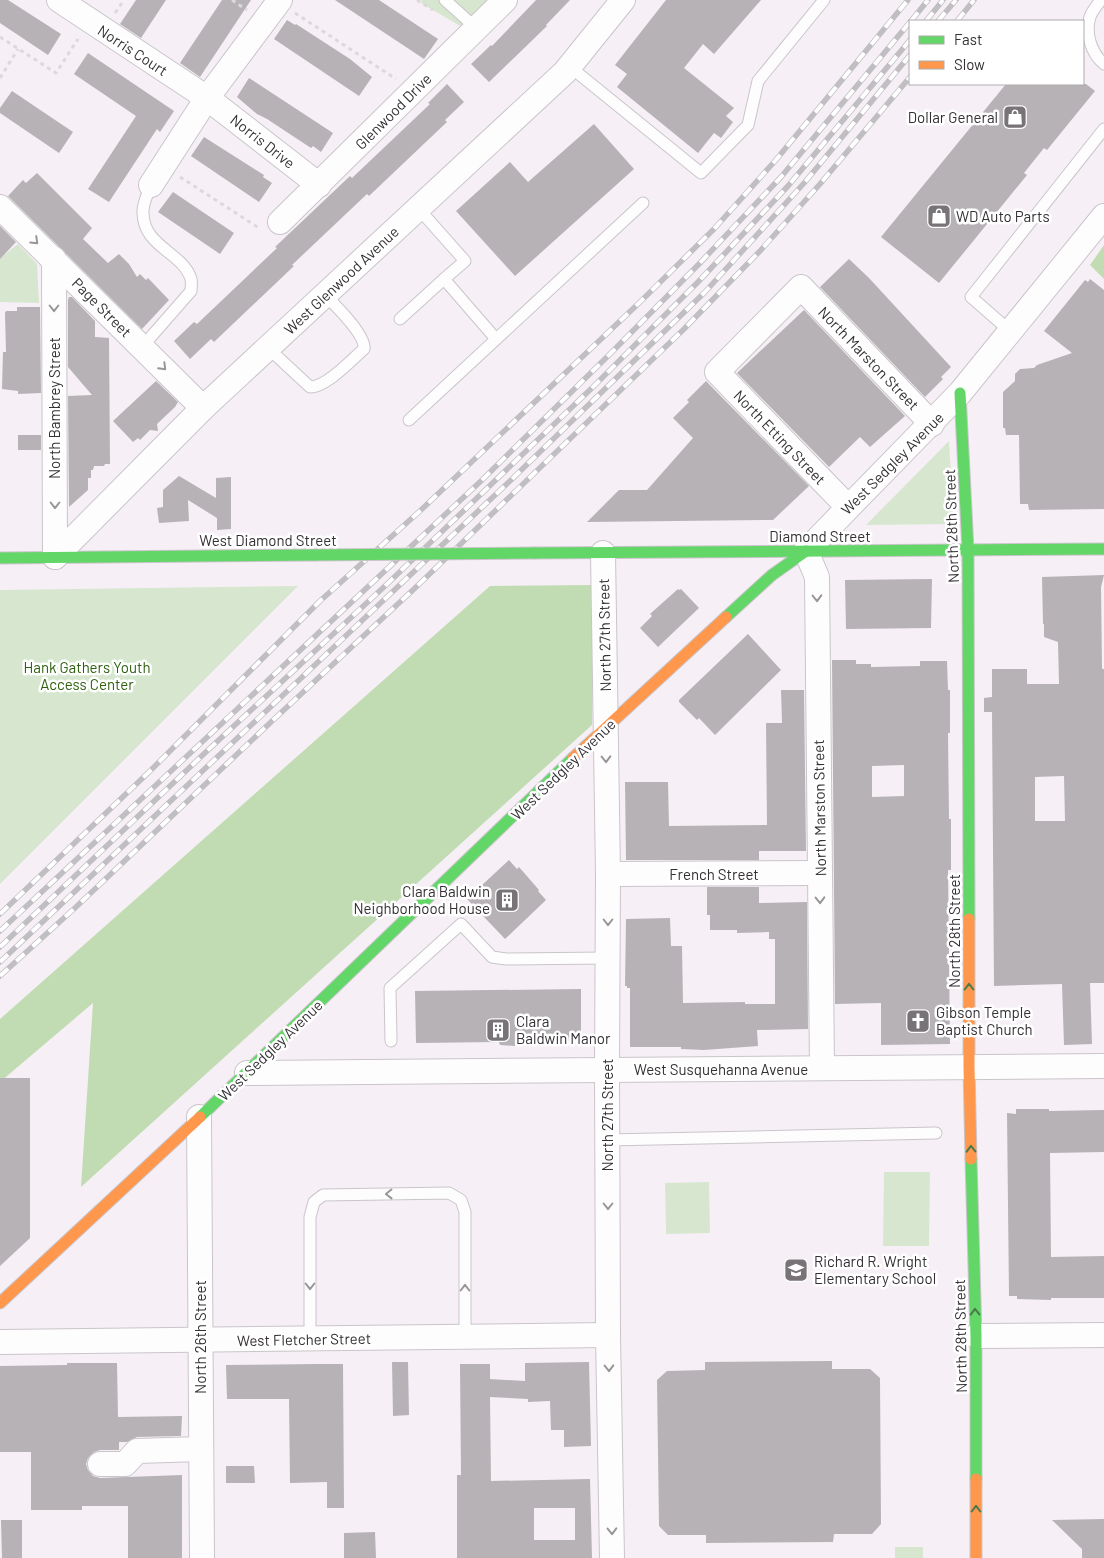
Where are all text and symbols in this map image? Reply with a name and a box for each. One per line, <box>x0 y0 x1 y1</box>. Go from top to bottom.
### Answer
legend <box>909 20 1084 85</box>
street label: Norris Court <box>95 21 171 79</box>
text: Fast <box>954 30 982 48</box>
text: Slow <box>954 55 985 73</box>
street label: Glenwood Drive <box>351 69 435 153</box>
shop icon: Dollar General <box>1002 104 1028 130</box>
place label: Dollar General <box>908 108 998 126</box>
street label: Norris Drive <box>227 110 299 172</box>
shop icon: WD Auto Parts <box>926 203 952 229</box>
place label: WD Auto Parts <box>956 207 1050 225</box>
street label: West Glenwood Avenue <box>280 222 402 338</box>
one-way arrow <box>29 235 38 244</box>
street label: Page Street <box>69 274 135 340</box>
street label: North Marston Street <box>815 302 923 414</box>
one-way arrow <box>49 304 59 312</box>
street label: North Bambrey Street <box>45 337 63 479</box>
one-way arrow <box>157 362 166 371</box>
street label: North Etting Street <box>730 386 830 488</box>
street label: West Sedgley Avenue <box>837 408 947 518</box>
street label: North 28th Street <box>940 469 962 583</box>
one-way arrow <box>50 502 60 510</box>
street label: Diamond Street <box>769 527 871 545</box>
street label: West Diamond Street <box>199 531 337 549</box>
street label: North 27th Street <box>594 578 614 692</box>
one-way arrow <box>812 594 822 602</box>
park label: Hank Gathers Youth Access Center <box>23 658 151 693</box>
street label: West Sedgley Avenue <box>507 715 619 823</box>
street label: North Marston Street <box>809 739 829 877</box>
one-way arrow <box>601 756 611 763</box>
street label: French Street <box>669 865 759 883</box>
street label: North 28th Street <box>945 874 963 988</box>
place label: Clara Baldwin Neighborhood House <box>353 882 490 917</box>
building icon: Clara Baldwin Neighborhood House <box>494 887 520 913</box>
one-way arrow <box>815 896 825 904</box>
one-way arrow <box>603 918 613 926</box>
one-way arrow <box>964 983 974 990</box>
street label: West Sedgley Avenue <box>214 996 326 1104</box>
place label: Gibson Temple Baptist Church <box>936 1003 1033 1038</box>
church icon: Gibson Temple Baptist Church <box>905 1008 931 1034</box>
place label: Clara Baldwin Manor <box>516 1012 611 1047</box>
building icon: Clara Baldwin Manor <box>485 1017 511 1043</box>
street label: North 27th Street <box>598 1058 616 1172</box>
street label: West Susquehanna Avenue <box>634 1060 808 1078</box>
one-way arrow <box>966 1145 977 1153</box>
one-way arrow <box>385 1189 392 1199</box>
one-way arrow <box>603 1202 613 1210</box>
place label: Richard R. Wright Elementary School <box>814 1252 936 1287</box>
school or university icon: Richard R. Wright Elementary School <box>783 1257 809 1283</box>
street label: North 28th Street <box>950 1279 970 1393</box>
street label: North 26th Street <box>191 1280 209 1394</box>
one-way arrow <box>305 1282 315 1290</box>
one-way arrow <box>460 1284 470 1292</box>
one-way arrow <box>970 1308 981 1316</box>
street label: West Fletcher Street <box>237 1329 371 1349</box>
one-way arrow <box>604 1364 614 1372</box>
one-way arrow <box>971 1505 981 1513</box>
one-way arrow <box>607 1527 617 1535</box>

